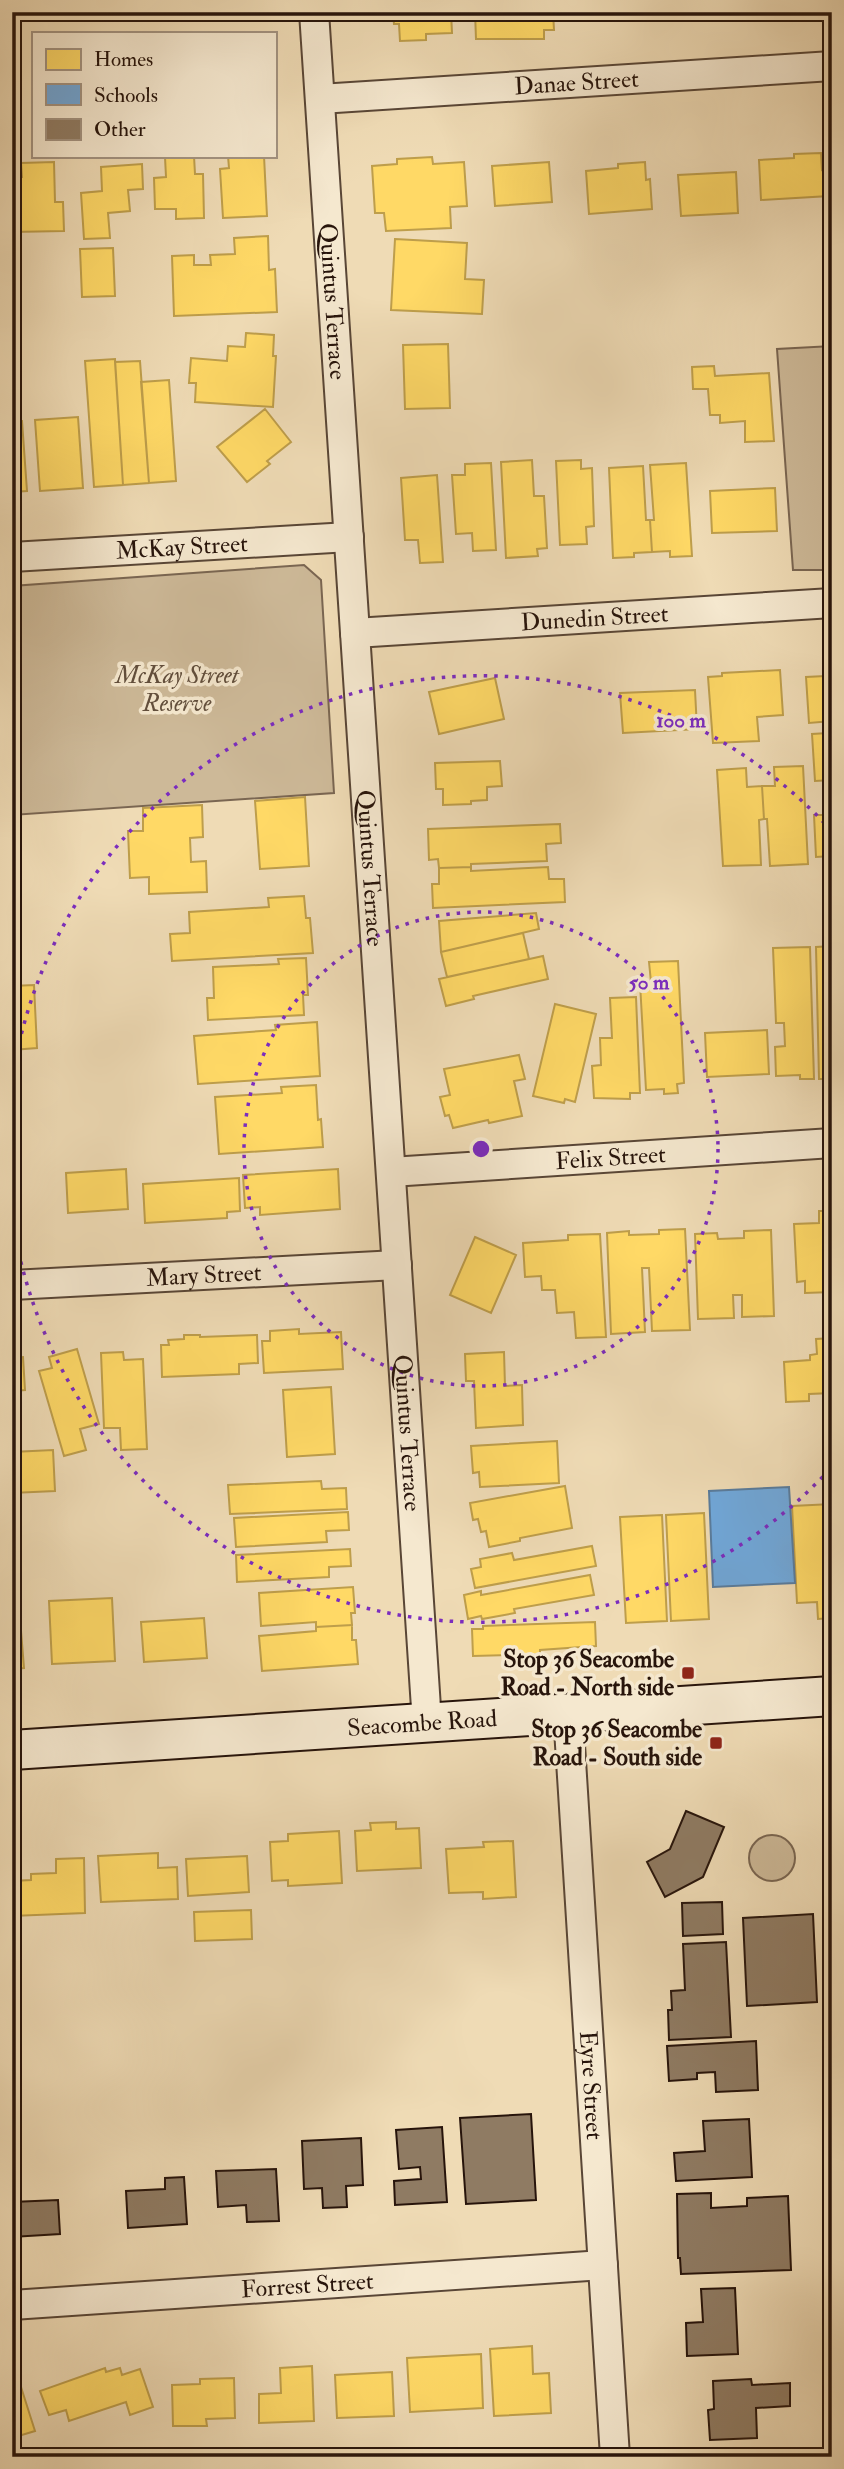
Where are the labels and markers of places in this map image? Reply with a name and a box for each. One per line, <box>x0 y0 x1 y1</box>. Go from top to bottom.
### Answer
centre of rings <box>469 1137 493 1161</box>
place label: Stop 36 Seacombe Road - North side <box>500 1644 674 1703</box>
marker: Stop 36 Seacombe Road - North side <box>680 1665 696 1681</box>
place label: Stop 36 Seacombe Road - South side <box>531 1714 702 1773</box>
marker: Stop 36 Seacombe Road - South side <box>708 1735 724 1751</box>

